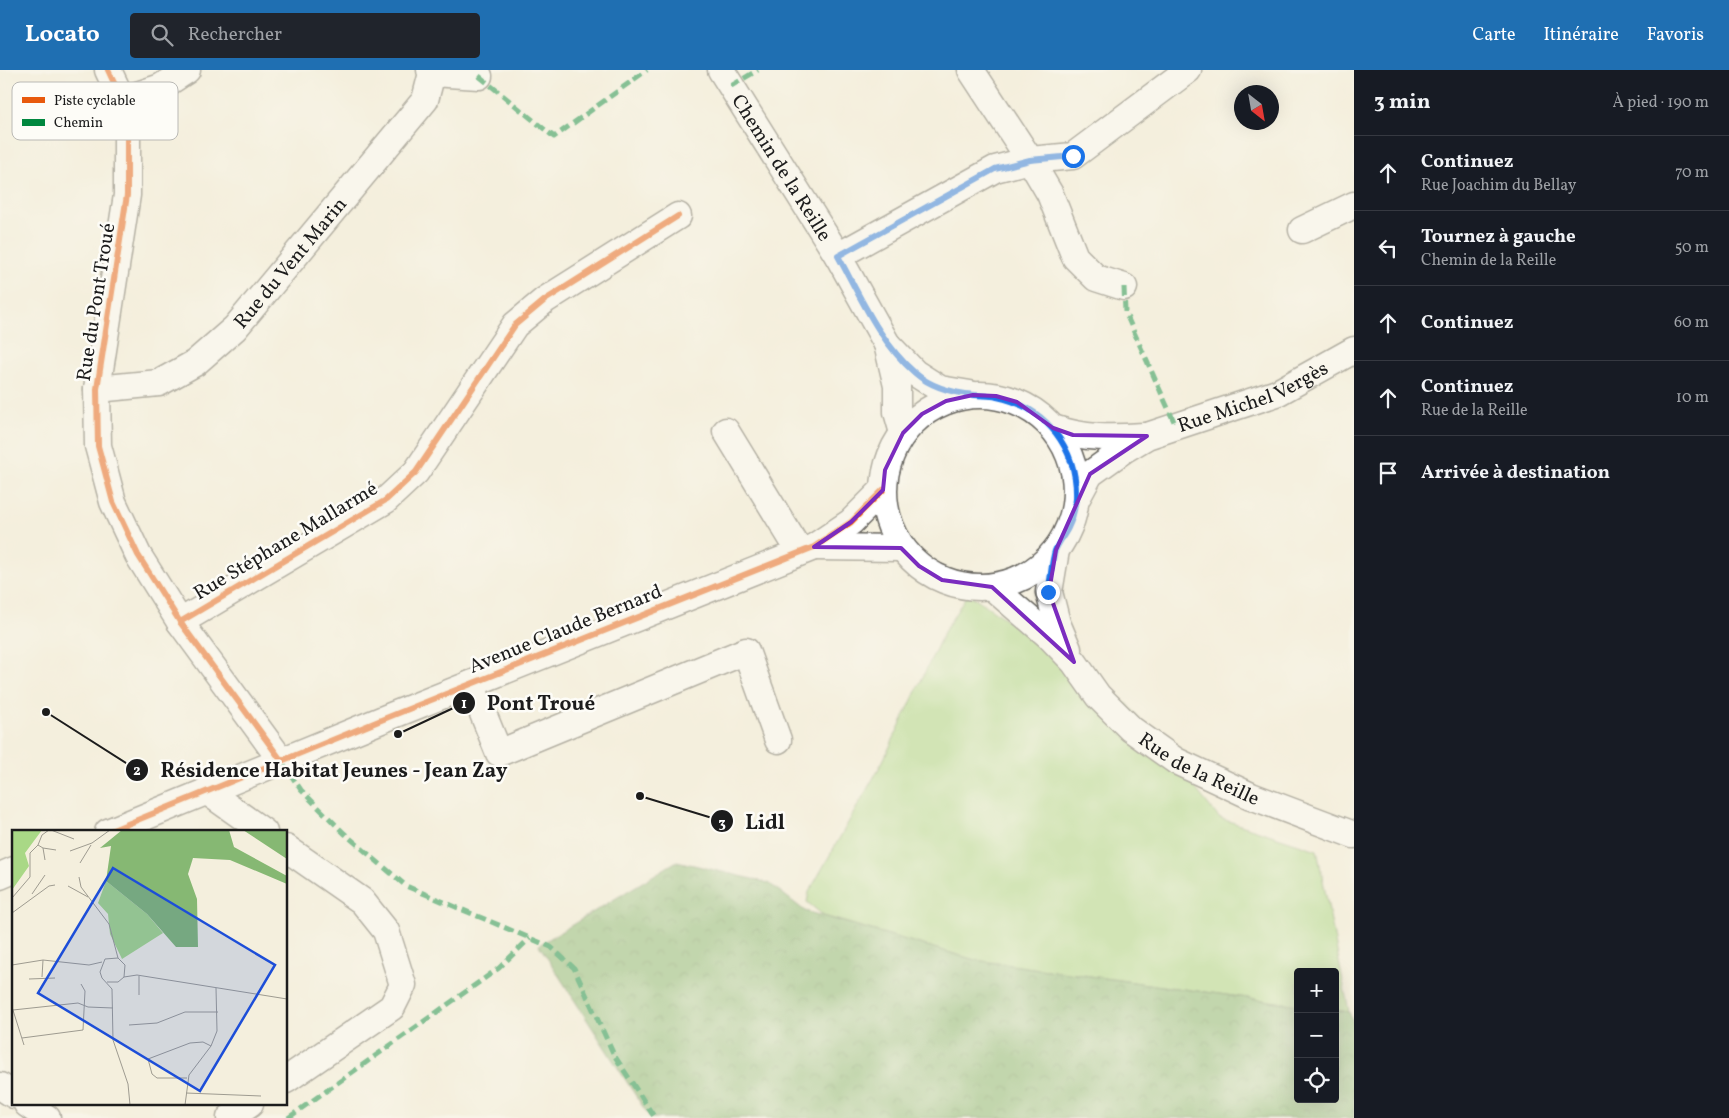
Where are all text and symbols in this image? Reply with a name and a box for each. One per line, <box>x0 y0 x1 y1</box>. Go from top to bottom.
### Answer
search box <box>130 13 480 58</box>
text: Locato <box>25 18 100 52</box>
icon: search <box>148 21 176 49</box>
text: Rechercher <box>188 22 282 48</box>
text: Carte <box>1472 23 1515 48</box>
text: Itinéraire <box>1543 23 1619 48</box>
text: Favoris <box>1647 23 1704 48</box>
legend <box>12 82 178 140</box>
north arrow <box>1234 85 1279 130</box>
text: 3 min <box>1374 88 1430 117</box>
street label: Chemin de la Reille <box>724 89 837 247</box>
text: Piste cyclable <box>54 92 136 111</box>
text: À pied · 190 m <box>1613 92 1709 114</box>
text: Chemin <box>54 114 103 133</box>
route start <box>1062 145 1085 168</box>
text: Continuez <box>1421 149 1513 175</box>
icon: ahead <box>1374 159 1402 187</box>
text: 70 m <box>1675 162 1709 184</box>
text: Rue Joachim du Bellay <box>1421 175 1576 197</box>
street label: Rue du Vent Marin <box>228 192 354 336</box>
street label: Rue du Pont Troué <box>71 221 123 383</box>
text: Tournez à gauche <box>1421 224 1576 250</box>
icon: left <box>1374 234 1402 262</box>
text: 50 m <box>1675 237 1709 259</box>
text: Chemin de la Reille <box>1421 250 1556 272</box>
icon: ahead <box>1374 309 1402 337</box>
text: Continuez <box>1421 310 1513 336</box>
text: 60 m <box>1674 312 1709 334</box>
street label: Rue Michel Vergès <box>1174 355 1334 441</box>
text: Continuez <box>1421 374 1513 400</box>
icon: ahead <box>1374 384 1402 412</box>
text: 10 m <box>1676 387 1709 409</box>
text: Rue de la Reille <box>1421 400 1528 422</box>
icon: arrive <box>1374 459 1402 487</box>
text: Arrivée à destination <box>1421 460 1610 486</box>
street label: Rue Stéphane Mallarmé <box>189 476 383 608</box>
street label: Avenue Claude Bernard <box>465 578 667 681</box>
route end <box>1037 581 1060 604</box>
callout: Pont Troué <box>451 685 605 721</box>
text: Pont Troué <box>487 690 595 719</box>
text: 1 <box>461 694 467 715</box>
street label: Rue de la Reille <box>1132 727 1263 814</box>
callout: Résidence Habitat Jeunes - Jean Zay <box>125 752 518 788</box>
text: Résidence Habitat Jeunes - Jean Zay <box>161 757 508 786</box>
text: 2 <box>133 761 141 782</box>
callout: Lidl <box>710 803 794 839</box>
text: Lidl <box>745 809 785 838</box>
text: 3 <box>718 813 726 834</box>
inset map <box>12 830 288 1106</box>
map controls <box>1294 968 1339 1103</box>
button: + <box>1294 968 1339 1013</box>
button: − <box>1294 1013 1339 1058</box>
button: locate <box>1294 1058 1339 1103</box>

